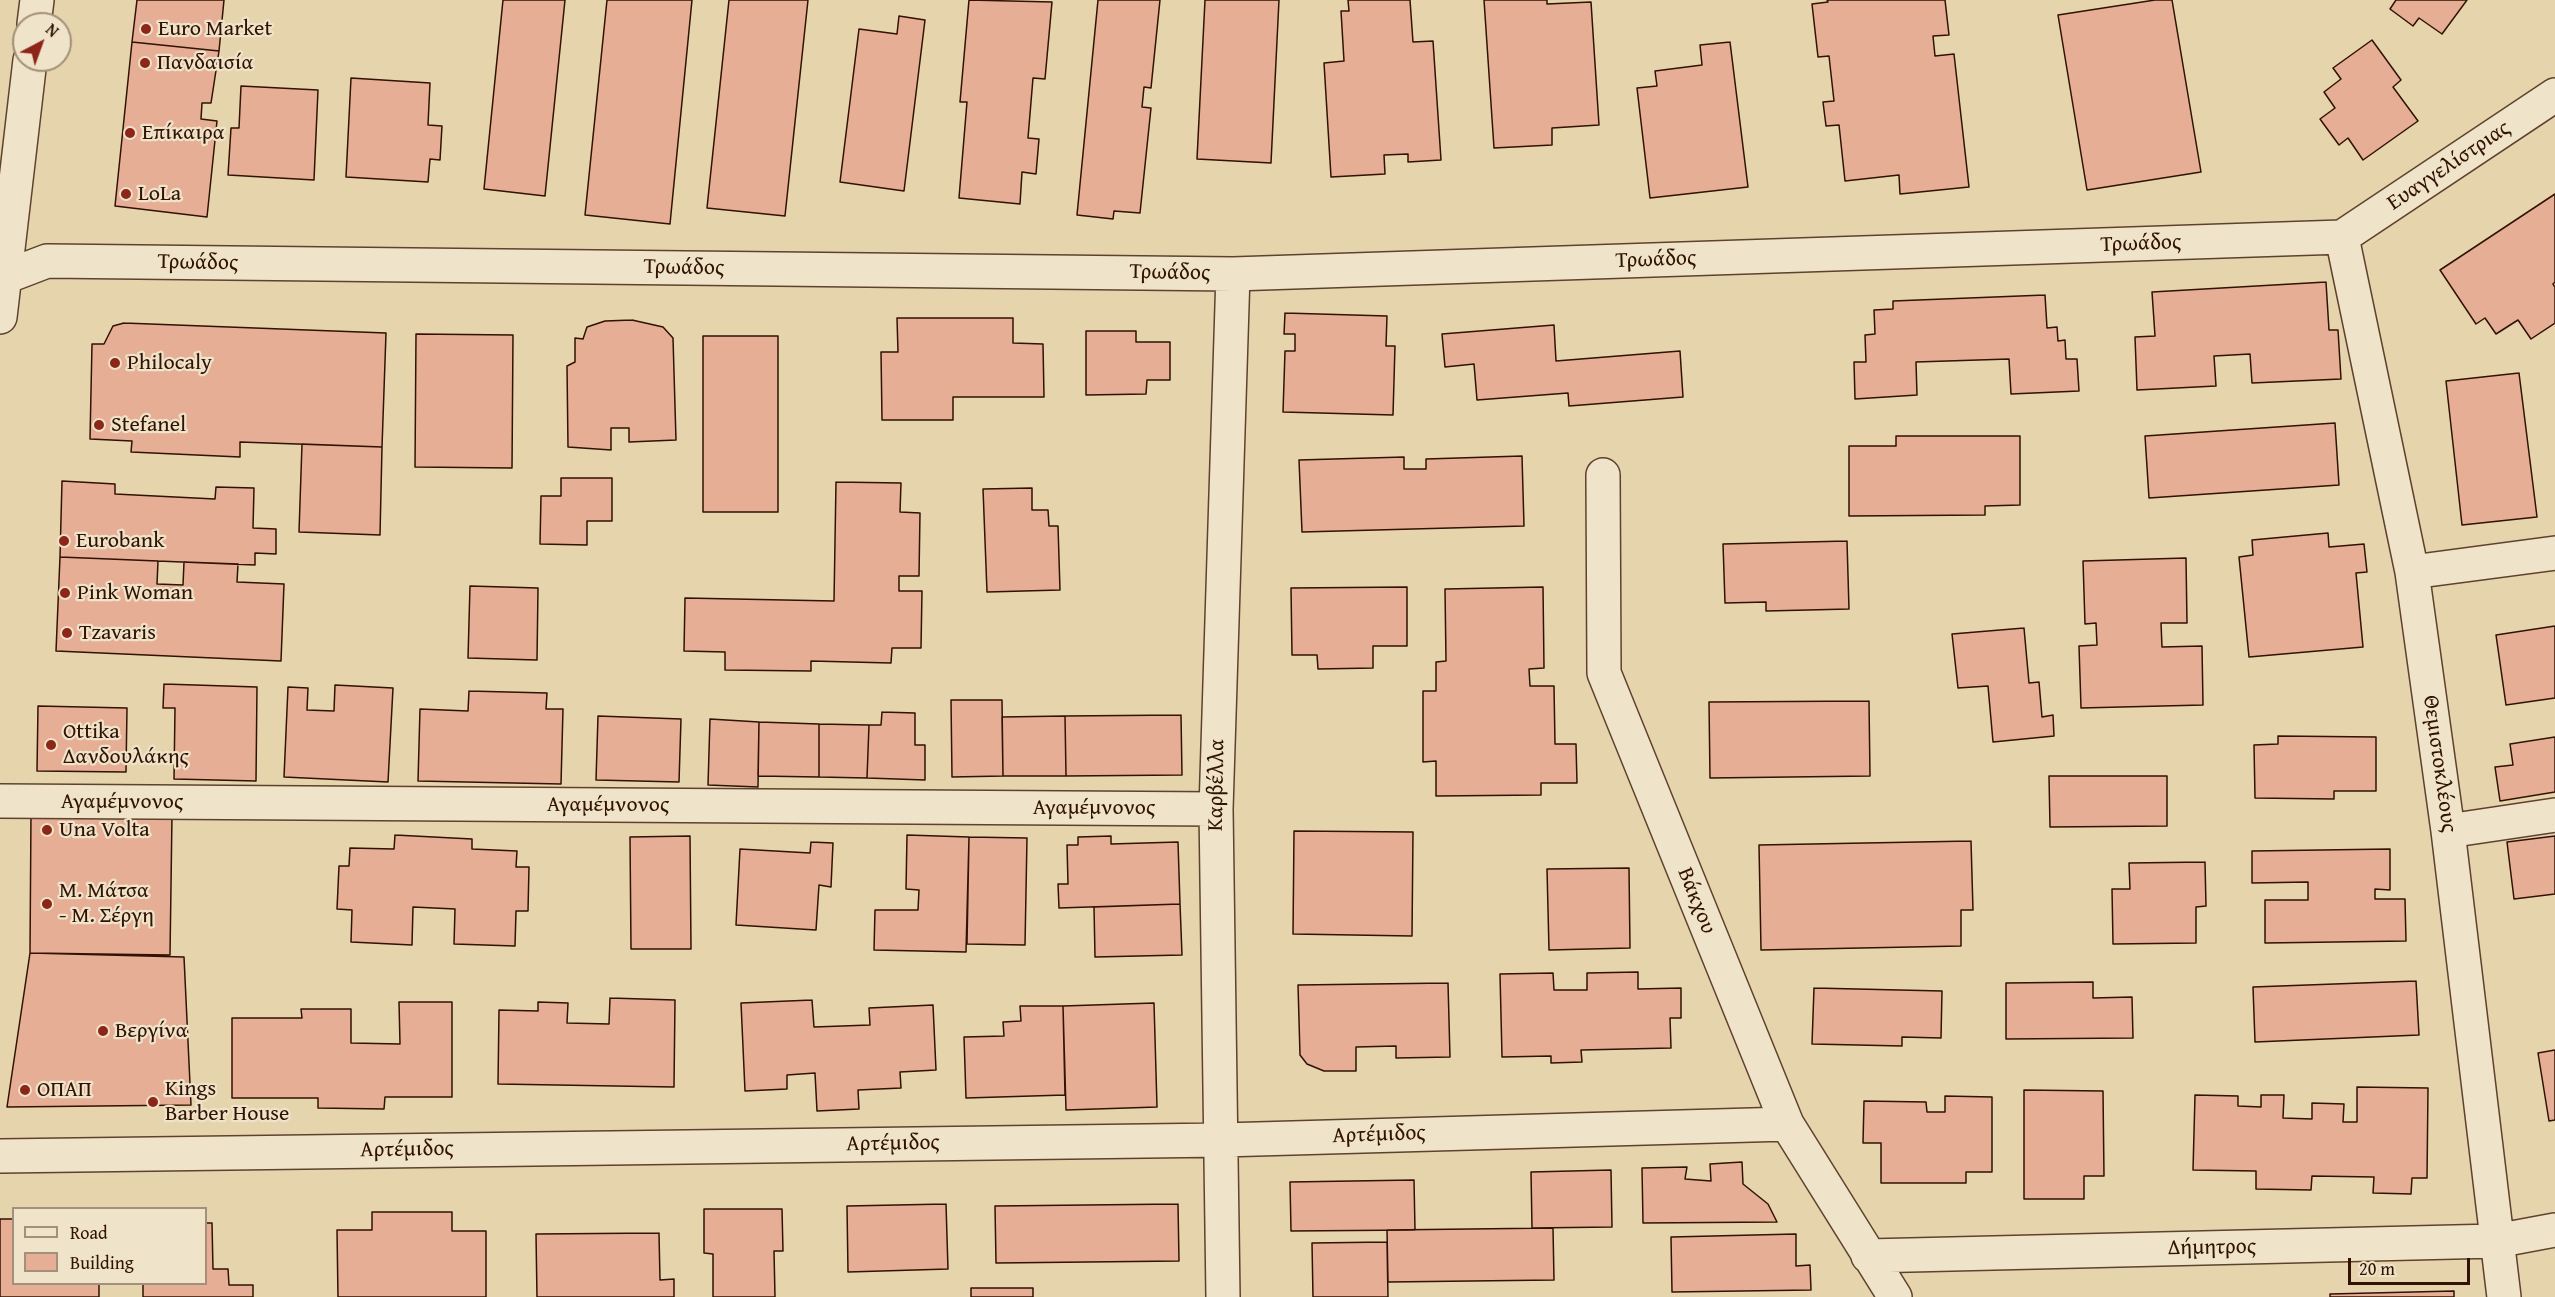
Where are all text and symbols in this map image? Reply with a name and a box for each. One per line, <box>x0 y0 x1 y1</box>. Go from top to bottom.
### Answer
north arrow <box>12 12 72 72</box>
place label: Euro Market <box>158 16 272 42</box>
text: N <box>41 17 64 42</box>
marker: Euro Market <box>139 22 153 36</box>
place label: Πανδαισία <box>157 50 253 76</box>
marker: Πανδαισία <box>138 56 152 70</box>
street label: Ευαγγελίστριας <box>2382 115 2516 217</box>
place label: Επίκαιρα <box>142 120 225 146</box>
marker: Επίκαιρα <box>123 126 137 140</box>
place label: LoLa <box>138 181 181 207</box>
marker: LoLa <box>119 187 133 201</box>
street label: Τρωάδος <box>2100 229 2182 259</box>
street label: Τρωάδος <box>1615 245 1697 275</box>
street label: Τρωάδος <box>157 249 239 277</box>
street label: Τρωάδος <box>643 254 725 282</box>
street label: Τρωάδος <box>1129 259 1211 287</box>
place label: Philocaly <box>127 350 212 376</box>
marker: Philocaly <box>108 356 122 370</box>
place label: Stefanel <box>111 412 186 438</box>
marker: Stefanel <box>92 418 106 432</box>
place label: Eurobank <box>76 528 164 554</box>
marker: Eurobank <box>57 534 71 548</box>
place label: Pink Woman <box>77 580 193 606</box>
marker: Pink Woman <box>58 586 72 600</box>
place label: Tzavaris <box>79 620 156 646</box>
marker: Tzavaris <box>60 626 74 640</box>
street label: Θεμιστοκλέους <box>2416 694 2462 834</box>
place label: Ottika Δανδουλάκης <box>63 719 189 770</box>
marker: Ottika Δανδουλάκης <box>44 738 58 752</box>
street label: Καρβέλλα <box>1203 739 1231 831</box>
street label: Αγαμέμνονος <box>61 789 183 815</box>
street label: Αγαμέμνονος <box>547 792 669 818</box>
street label: Αγαμέμνονος <box>1033 795 1155 821</box>
place label: Una Volta <box>59 817 150 843</box>
marker: Una Volta <box>40 823 54 837</box>
street label: Βάκχου <box>1671 864 1721 938</box>
place label: Μ. Μάτσα - Μ. Σέργη <box>59 878 154 930</box>
marker: Μ. Μάτσα - Μ. Σέργη <box>40 897 54 911</box>
place label: Βεργίνα <box>115 1018 188 1044</box>
marker: Βεργίνα <box>96 1024 110 1038</box>
place label: Kings Barber House <box>165 1076 289 1128</box>
place label: ΟΠΑΠ <box>37 1077 92 1103</box>
marker: ΟΠΑΠ <box>18 1083 32 1097</box>
marker: Kings Barber House <box>146 1095 160 1109</box>
street label: Αρτέμιδος <box>1332 1120 1426 1150</box>
street label: Αρτέμιδος <box>846 1130 940 1158</box>
street label: Αρτέμιδος <box>360 1136 454 1164</box>
legend <box>12 1207 207 1285</box>
text: Road <box>70 1219 108 1246</box>
street label: Δήμητρος <box>2168 1234 2256 1262</box>
scale bar <box>2351 1246 2472 1284</box>
text: Building <box>70 1249 134 1276</box>
text: 20 m <box>2359 1255 2395 1282</box>

